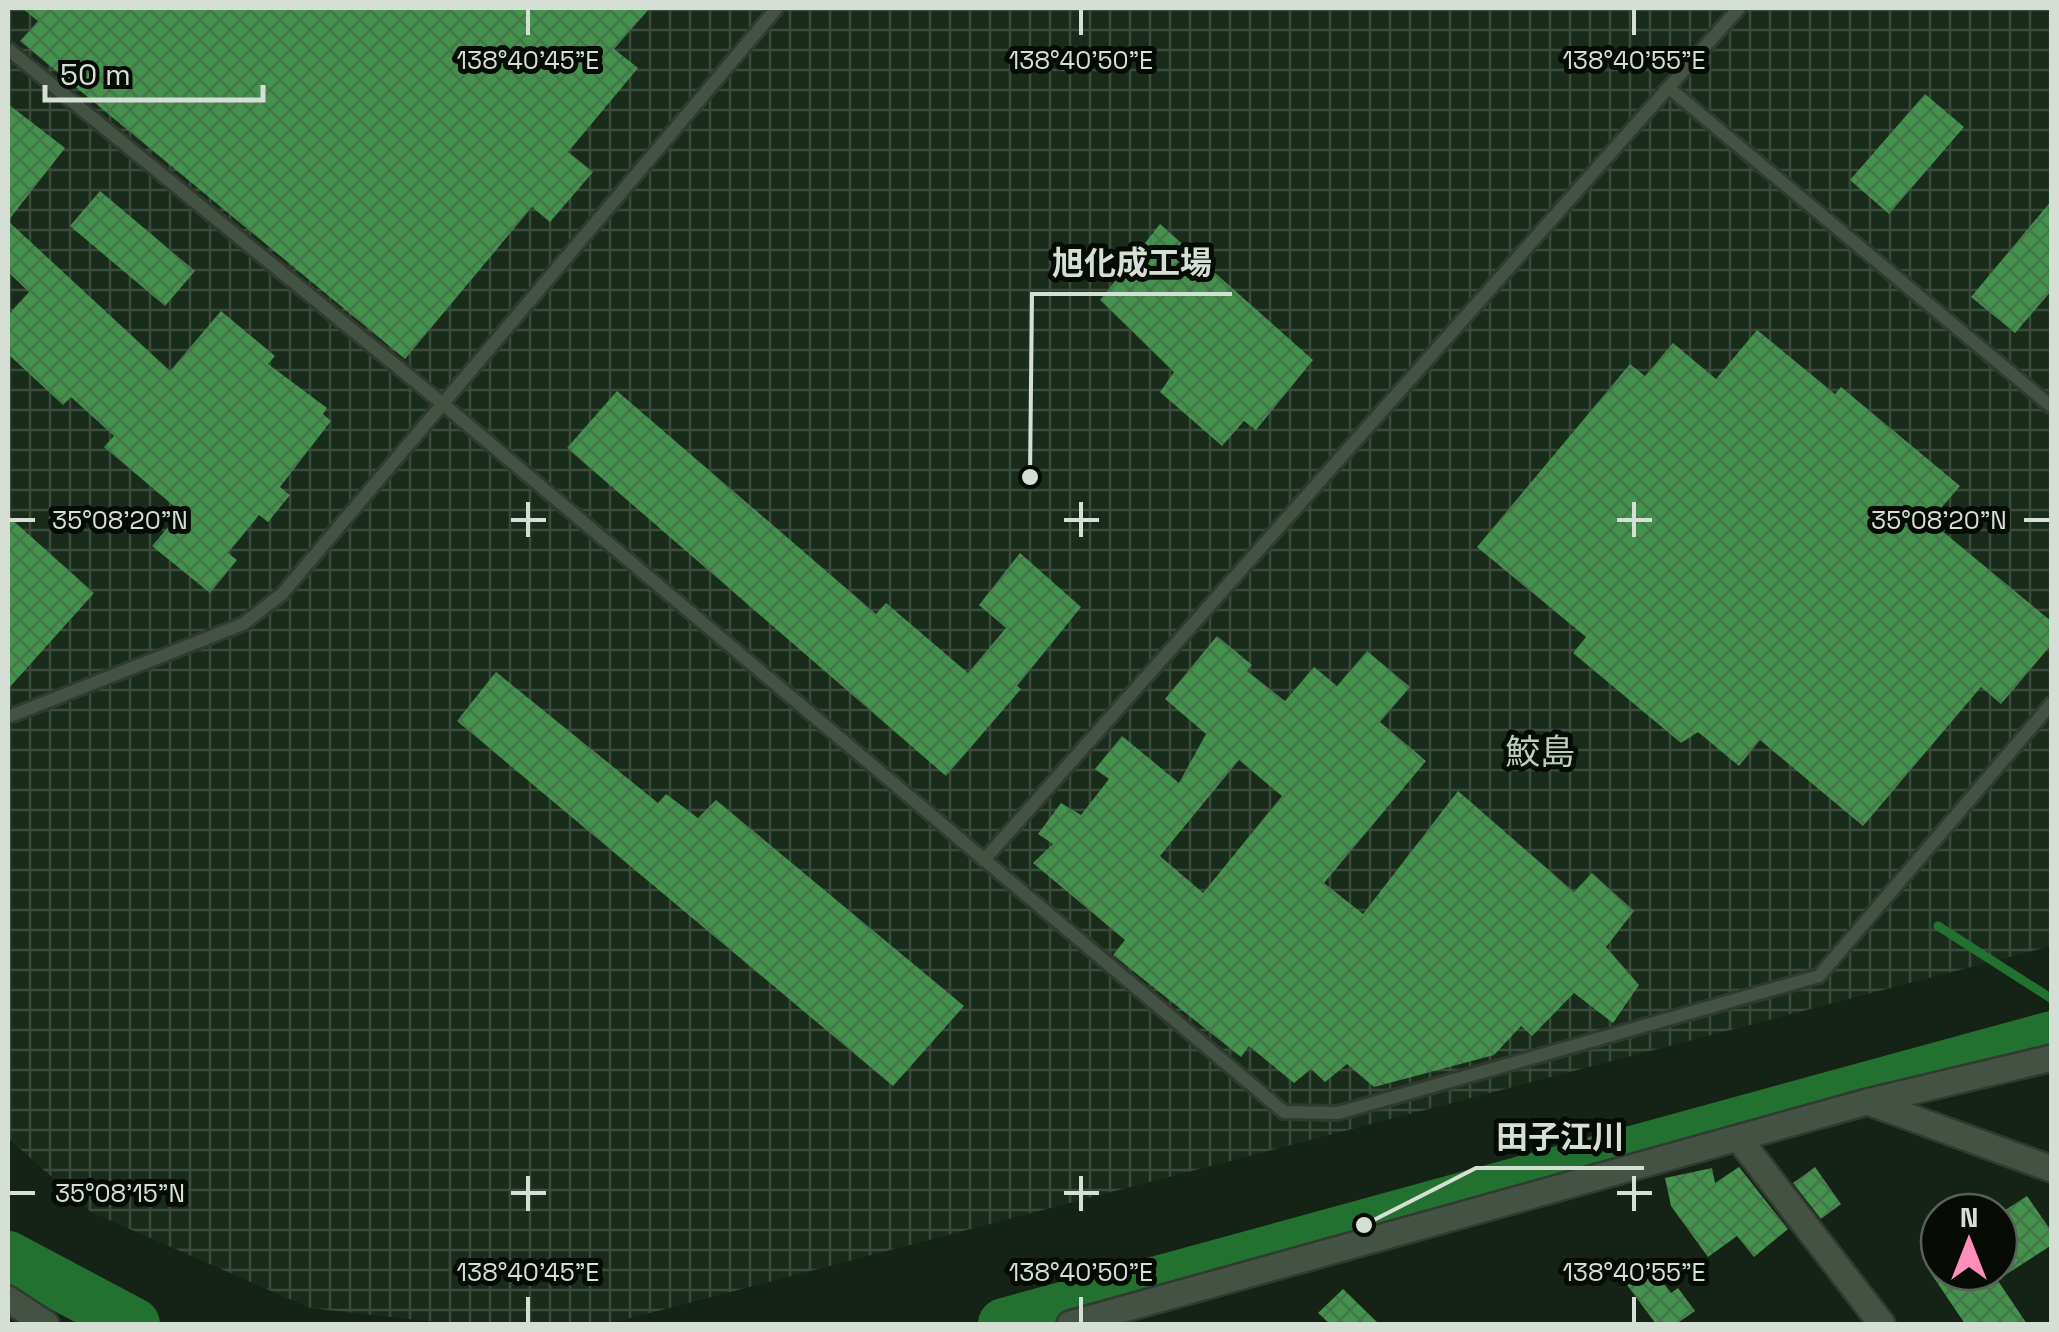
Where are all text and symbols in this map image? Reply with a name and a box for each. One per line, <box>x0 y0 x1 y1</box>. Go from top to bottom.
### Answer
scale bar <box>45 40 262 102</box>
text: 138°40'45"E <box>457 44 599 76</box>
text: 138°40'50"E <box>1009 44 1153 76</box>
text: 138°40'55"E <box>1562 44 1706 76</box>
text: 50 m <box>60 55 131 94</box>
callout: 旭化成工場 <box>1032 232 1232 294</box>
text: 旭化成工場 <box>1052 243 1212 283</box>
text: 35°08'20"N <box>52 504 188 536</box>
text: 35°08'20"N <box>1871 504 2007 536</box>
district label: 鮫島 <box>1505 730 1575 774</box>
callout: 田子江川 <box>1476 1106 1644 1168</box>
text: 田子江川 <box>1496 1117 1624 1157</box>
text: 35°08'15"N <box>55 1177 185 1209</box>
north arrow <box>1919 1192 2019 1292</box>
text: N <box>1960 1199 1978 1235</box>
text: 138°40'45"E <box>457 1256 599 1288</box>
text: 138°40'50"E <box>1009 1256 1153 1288</box>
text: 138°40'55"E <box>1562 1256 1706 1288</box>

